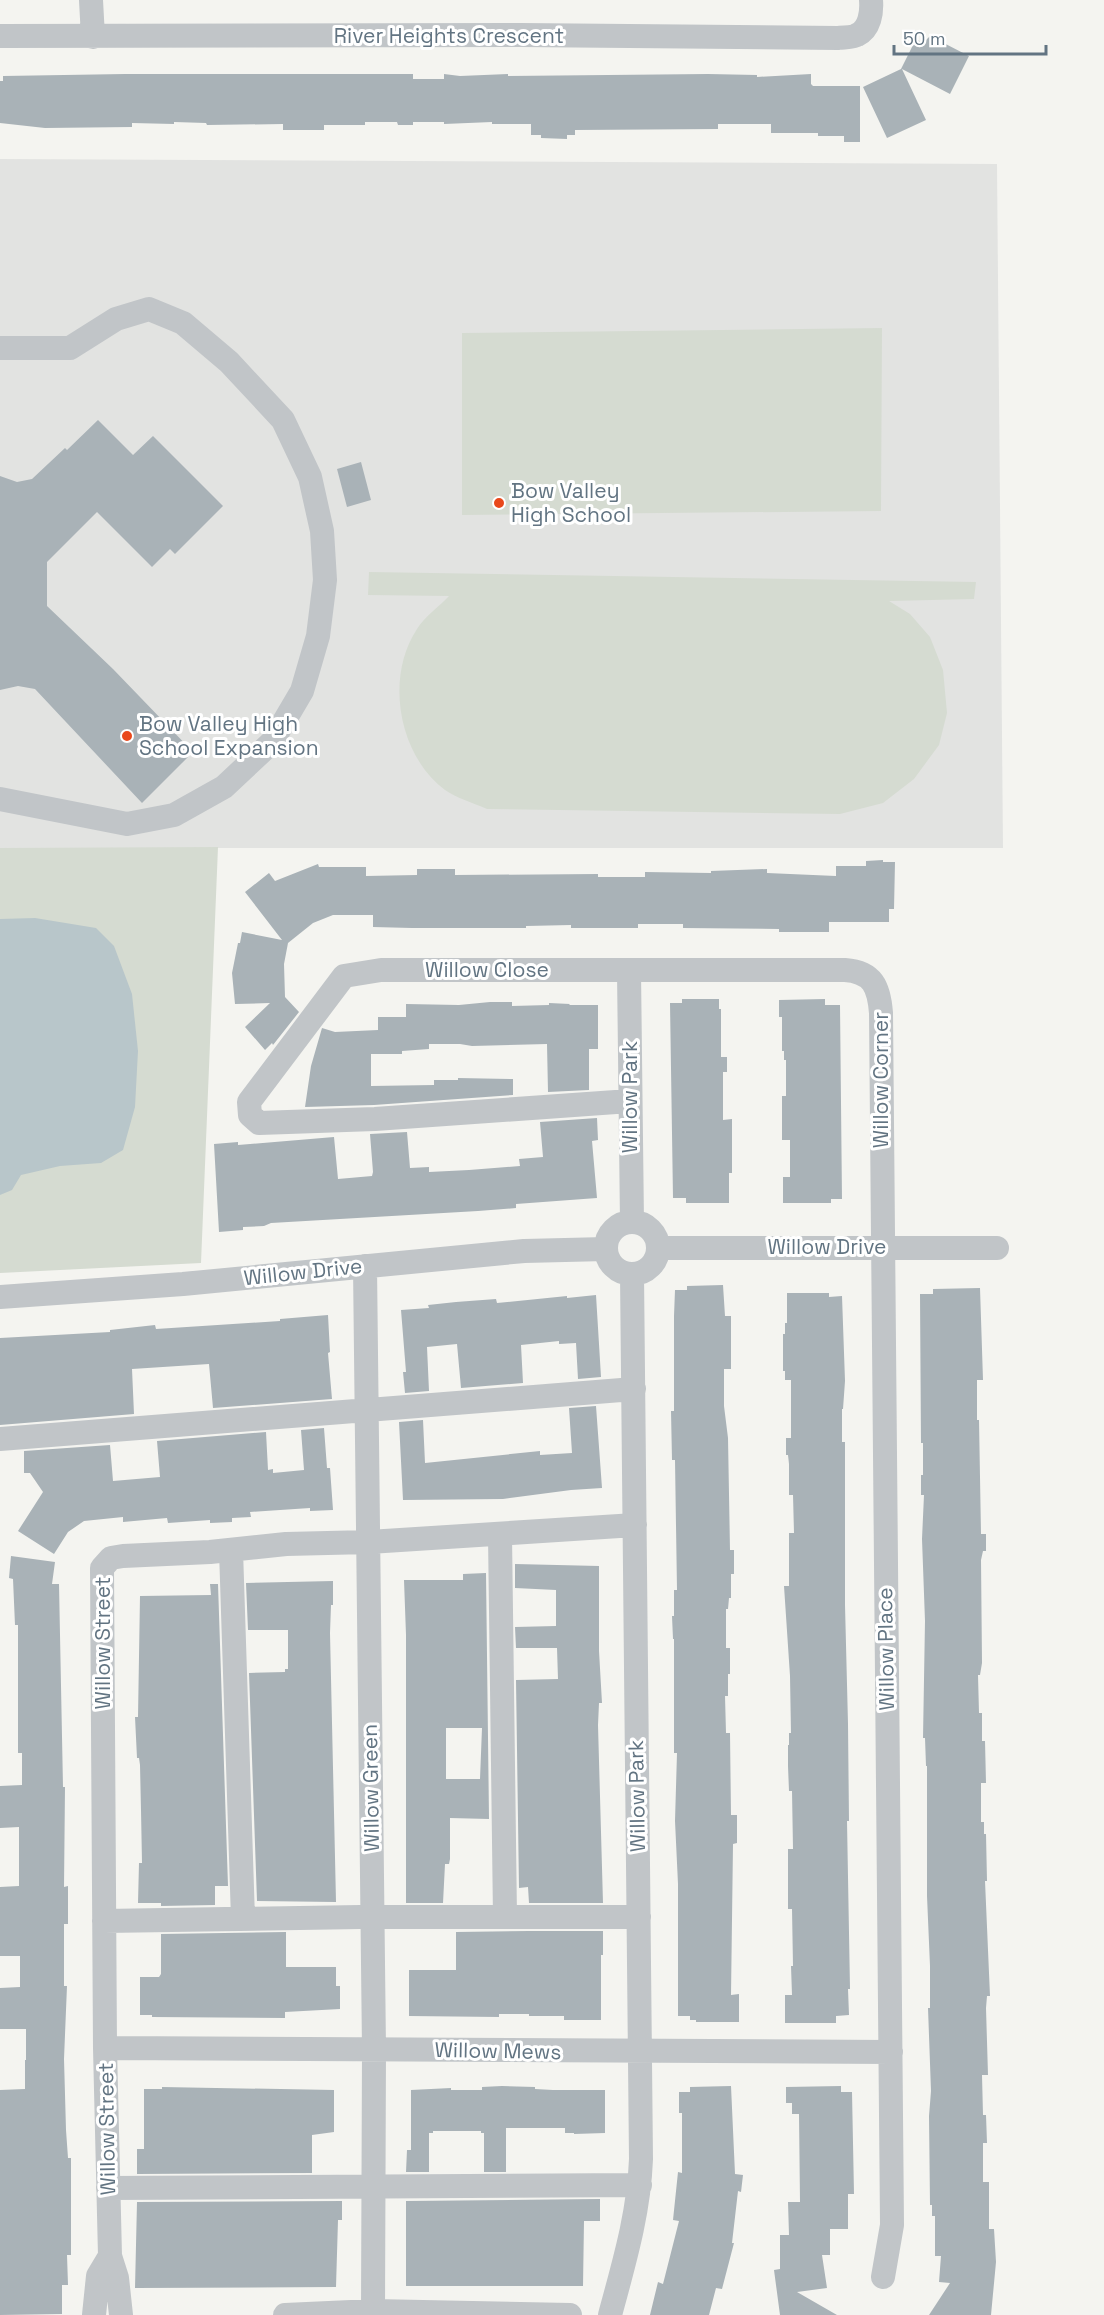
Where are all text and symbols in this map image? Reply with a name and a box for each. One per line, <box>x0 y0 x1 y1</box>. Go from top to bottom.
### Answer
scale bar <box>894 18 1046 56</box>
street label: River Heights Crescent <box>334 22 564 49</box>
text: 50 m <box>903 27 945 50</box>
place label: Bow Valley High School <box>511 477 631 528</box>
marker: Bow Valley High School <box>492 496 506 510</box>
place label: Bow Valley High School Expansion <box>139 710 319 761</box>
marker: Bow Valley High School Expansion <box>120 729 134 743</box>
street label: Willow Close <box>425 956 549 983</box>
street label: Willow Corner <box>867 1012 894 1148</box>
street label: Willow Park <box>616 1041 643 1153</box>
street label: Willow Drive <box>767 1233 887 1260</box>
street label: Willow Drive <box>242 1252 364 1291</box>
street label: Willow Street <box>89 1577 116 1709</box>
street label: Willow Place <box>871 1587 900 1711</box>
street label: Willow Green <box>356 1724 385 1852</box>
street label: Willow Park <box>622 1740 651 1852</box>
street label: Willow Mews <box>434 2036 562 2065</box>
street label: Willow Street <box>92 2062 121 2196</box>

